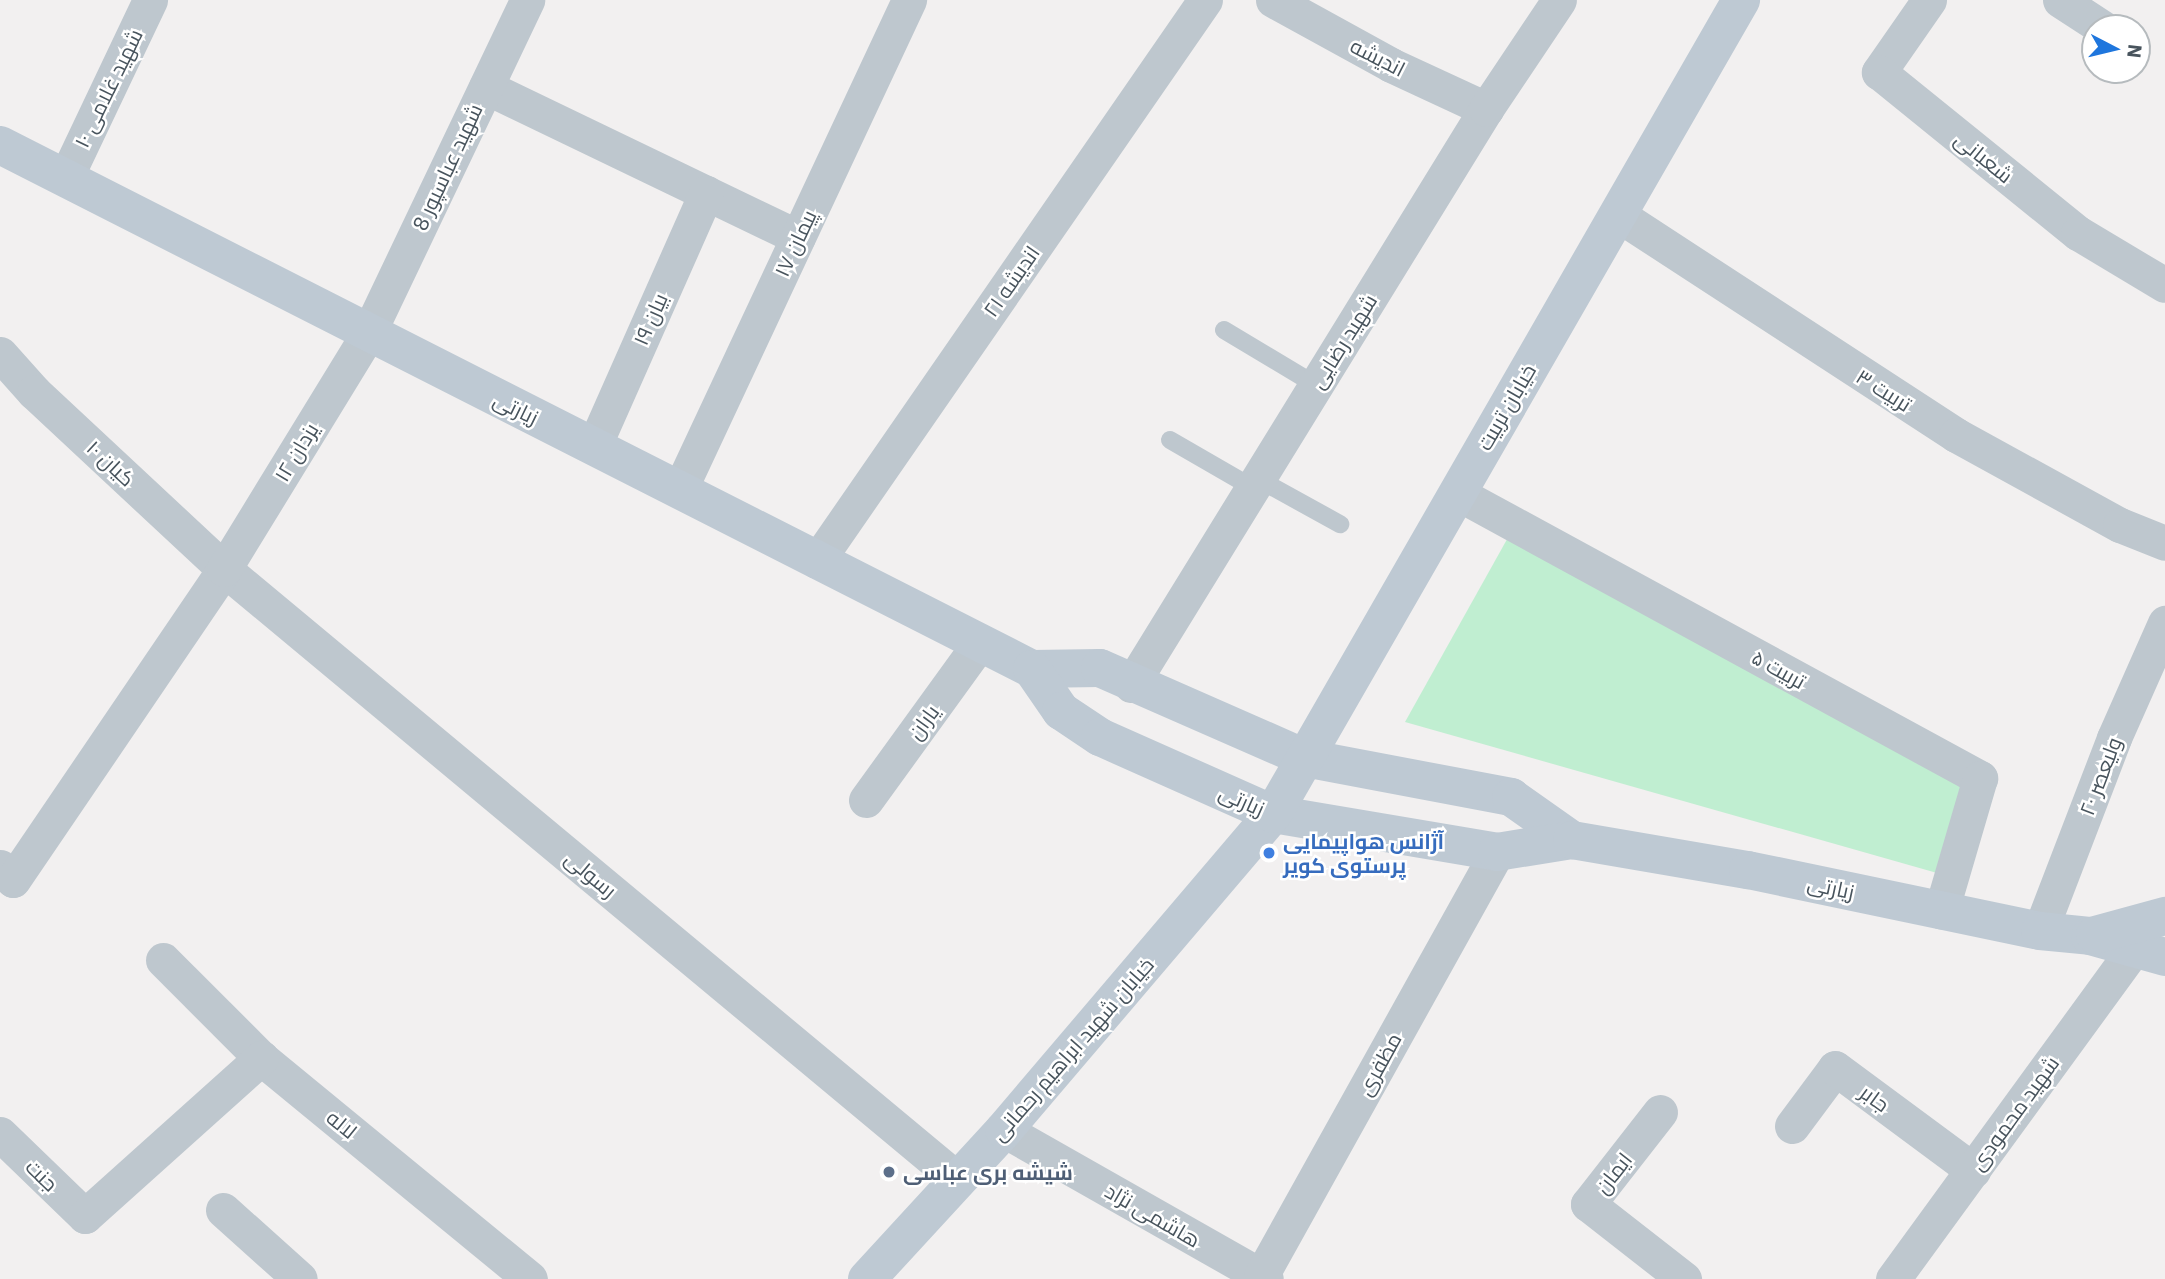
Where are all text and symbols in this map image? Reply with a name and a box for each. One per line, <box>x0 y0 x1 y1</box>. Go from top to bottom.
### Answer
north arrow <box>2081 14 2151 84</box>
street label: شهید غلامی ۱۰ <box>68 25 148 151</box>
street label: اندیشه <box>1346 33 1410 81</box>
text: N <box>2122 43 2148 60</box>
street label: شهید عباسپور 8 <box>407 100 487 234</box>
street label: شعبانی <box>1950 126 2018 188</box>
street label: پیمان ۱۷ <box>769 206 821 280</box>
street label: اندیشه ۲۱ <box>978 241 1044 321</box>
street label: بیان ۱۹ <box>627 289 673 349</box>
street label: شهید رضایی <box>1304 289 1382 393</box>
street label: خیابان تربیت <box>1471 359 1541 455</box>
street label: تربیت ۳ <box>1852 363 1916 417</box>
street label: زیارتی <box>489 386 543 430</box>
street label: یزدان ۱۲ <box>269 418 323 486</box>
street label: کیان ۱۰ <box>82 435 140 491</box>
street label: تربیت ۵ <box>1748 644 1810 694</box>
street label: یاران <box>902 700 944 744</box>
street label: ولیعصر ۲۰ <box>2074 733 2126 819</box>
street label: زیارتی <box>1215 779 1269 821</box>
place label: آژانس هواپیمایی پرستوی کویر <box>1283 828 1444 878</box>
street label: رسولی <box>560 845 622 903</box>
marker: آژانس هواپیمایی پرستوی کویر <box>1261 845 1277 861</box>
street label: زیارتی <box>1805 870 1857 904</box>
street label: خیابان شهید ابراهیم رحمانی <box>985 952 1159 1146</box>
street label: مظفری <box>1352 1028 1406 1100</box>
street label: شهید محمودی <box>1964 1051 2064 1175</box>
street label: جابر <box>1856 1079 1894 1117</box>
street label: لاله <box>322 1104 362 1144</box>
street label: ایمان <box>1589 1147 1637 1199</box>
street label: جنت <box>21 1154 63 1196</box>
place label: شیشه بری عباسی <box>903 1159 1073 1185</box>
marker: شیشه بری عباسی <box>881 1164 897 1180</box>
street label: هاشمی نژاد <box>1101 1178 1205 1252</box>

